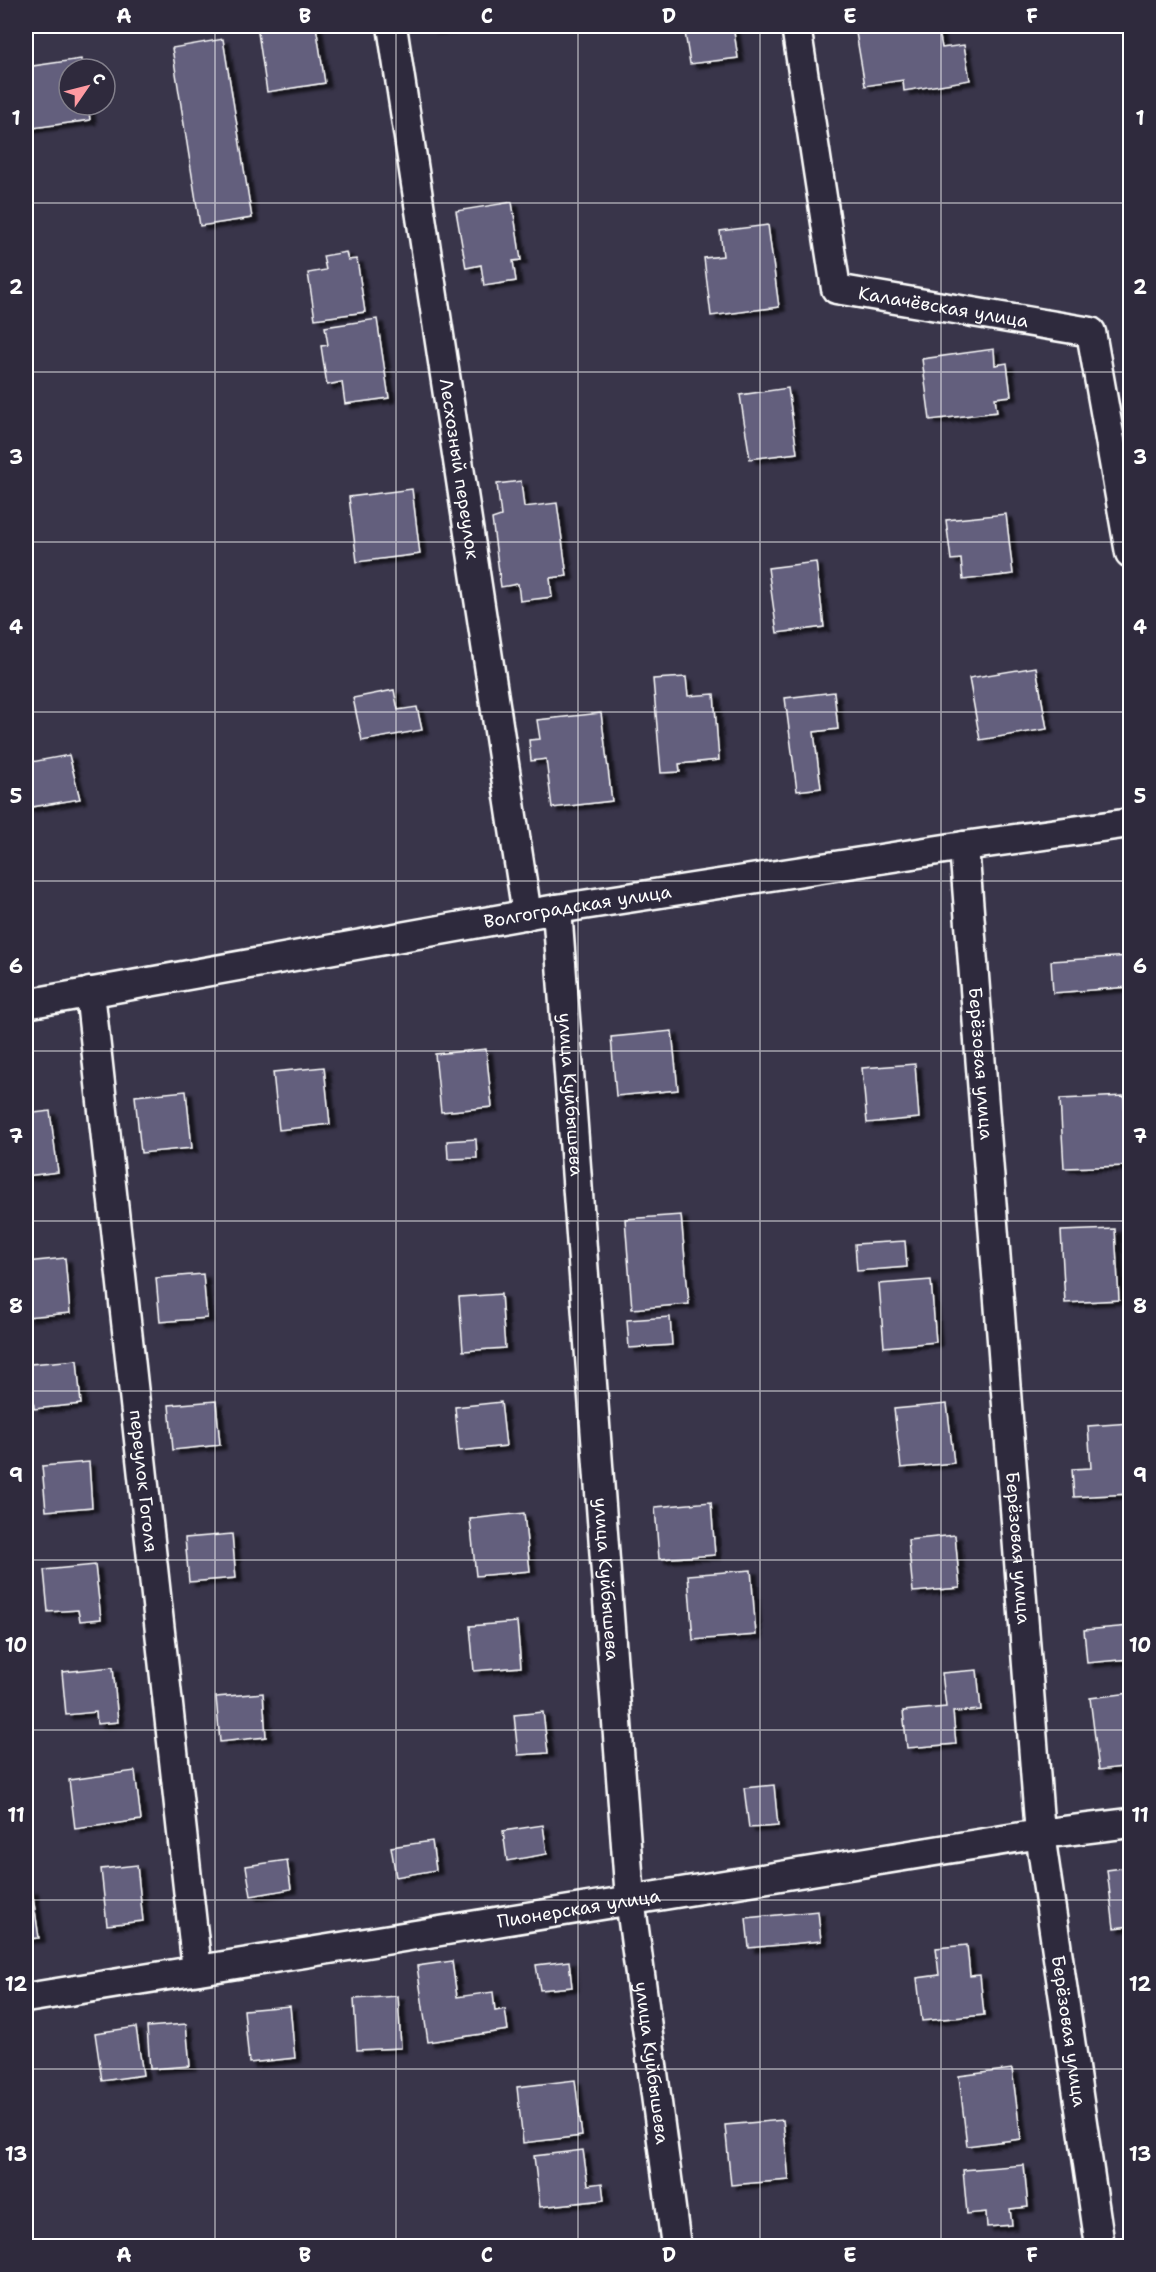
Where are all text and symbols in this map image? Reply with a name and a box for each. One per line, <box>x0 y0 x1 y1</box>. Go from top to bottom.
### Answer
text: A <box>116 3 132 29</box>
text: B <box>299 3 311 29</box>
text: C <box>481 3 493 29</box>
text: D <box>662 3 676 29</box>
text: E <box>843 3 857 29</box>
text: F <box>1026 3 1038 29</box>
north arrow <box>57 57 117 117</box>
text: С <box>87 69 110 89</box>
text: 1 <box>11 105 21 131</box>
text: 1 <box>1135 105 1145 131</box>
text: 2 <box>9 274 23 300</box>
text: 2 <box>1133 274 1147 300</box>
street label: Калачёвская улица <box>857 281 1030 333</box>
street label: Лесхозный переулок <box>434 377 485 561</box>
text: 3 <box>9 444 23 470</box>
text: 3 <box>1133 444 1147 470</box>
text: 4 <box>9 614 23 640</box>
text: 4 <box>1133 614 1147 640</box>
text: 5 <box>10 783 22 809</box>
text: 5 <box>1134 783 1146 809</box>
street label: Волгоградская улица <box>482 879 673 934</box>
text: 6 <box>9 953 23 979</box>
text: 6 <box>1133 953 1147 979</box>
street label: Берёзовая улица <box>963 986 999 1141</box>
street label: улица Куйбышева <box>553 1012 589 1177</box>
text: 7 <box>9 1123 23 1149</box>
text: 7 <box>1133 1123 1147 1149</box>
text: 8 <box>9 1293 23 1319</box>
text: 8 <box>1133 1293 1147 1319</box>
street label: переулок Гоголя <box>124 1409 163 1554</box>
text: 9 <box>9 1462 23 1488</box>
text: 9 <box>1133 1462 1147 1488</box>
street label: Берёзовая улица <box>1000 1471 1036 1625</box>
street label: улица Куйбышева <box>588 1497 624 1662</box>
text: 10 <box>5 1632 27 1658</box>
text: 10 <box>1129 1632 1151 1658</box>
text: 11 <box>7 1802 25 1828</box>
text: 11 <box>1131 1802 1149 1828</box>
street label: Пионерская улица <box>496 1884 662 1934</box>
street label: Берёзовая улица <box>1046 1954 1092 2108</box>
text: 12 <box>5 1971 27 1997</box>
text: 12 <box>1129 1971 1151 1997</box>
street label: улица Куйбышева <box>629 1980 674 2146</box>
text: 13 <box>5 2141 27 2167</box>
text: 13 <box>1129 2141 1151 2167</box>
text: A <box>116 2242 132 2268</box>
text: B <box>299 2242 311 2268</box>
text: C <box>481 2242 493 2268</box>
text: D <box>662 2242 676 2268</box>
text: E <box>843 2242 857 2268</box>
text: F <box>1026 2242 1038 2268</box>

